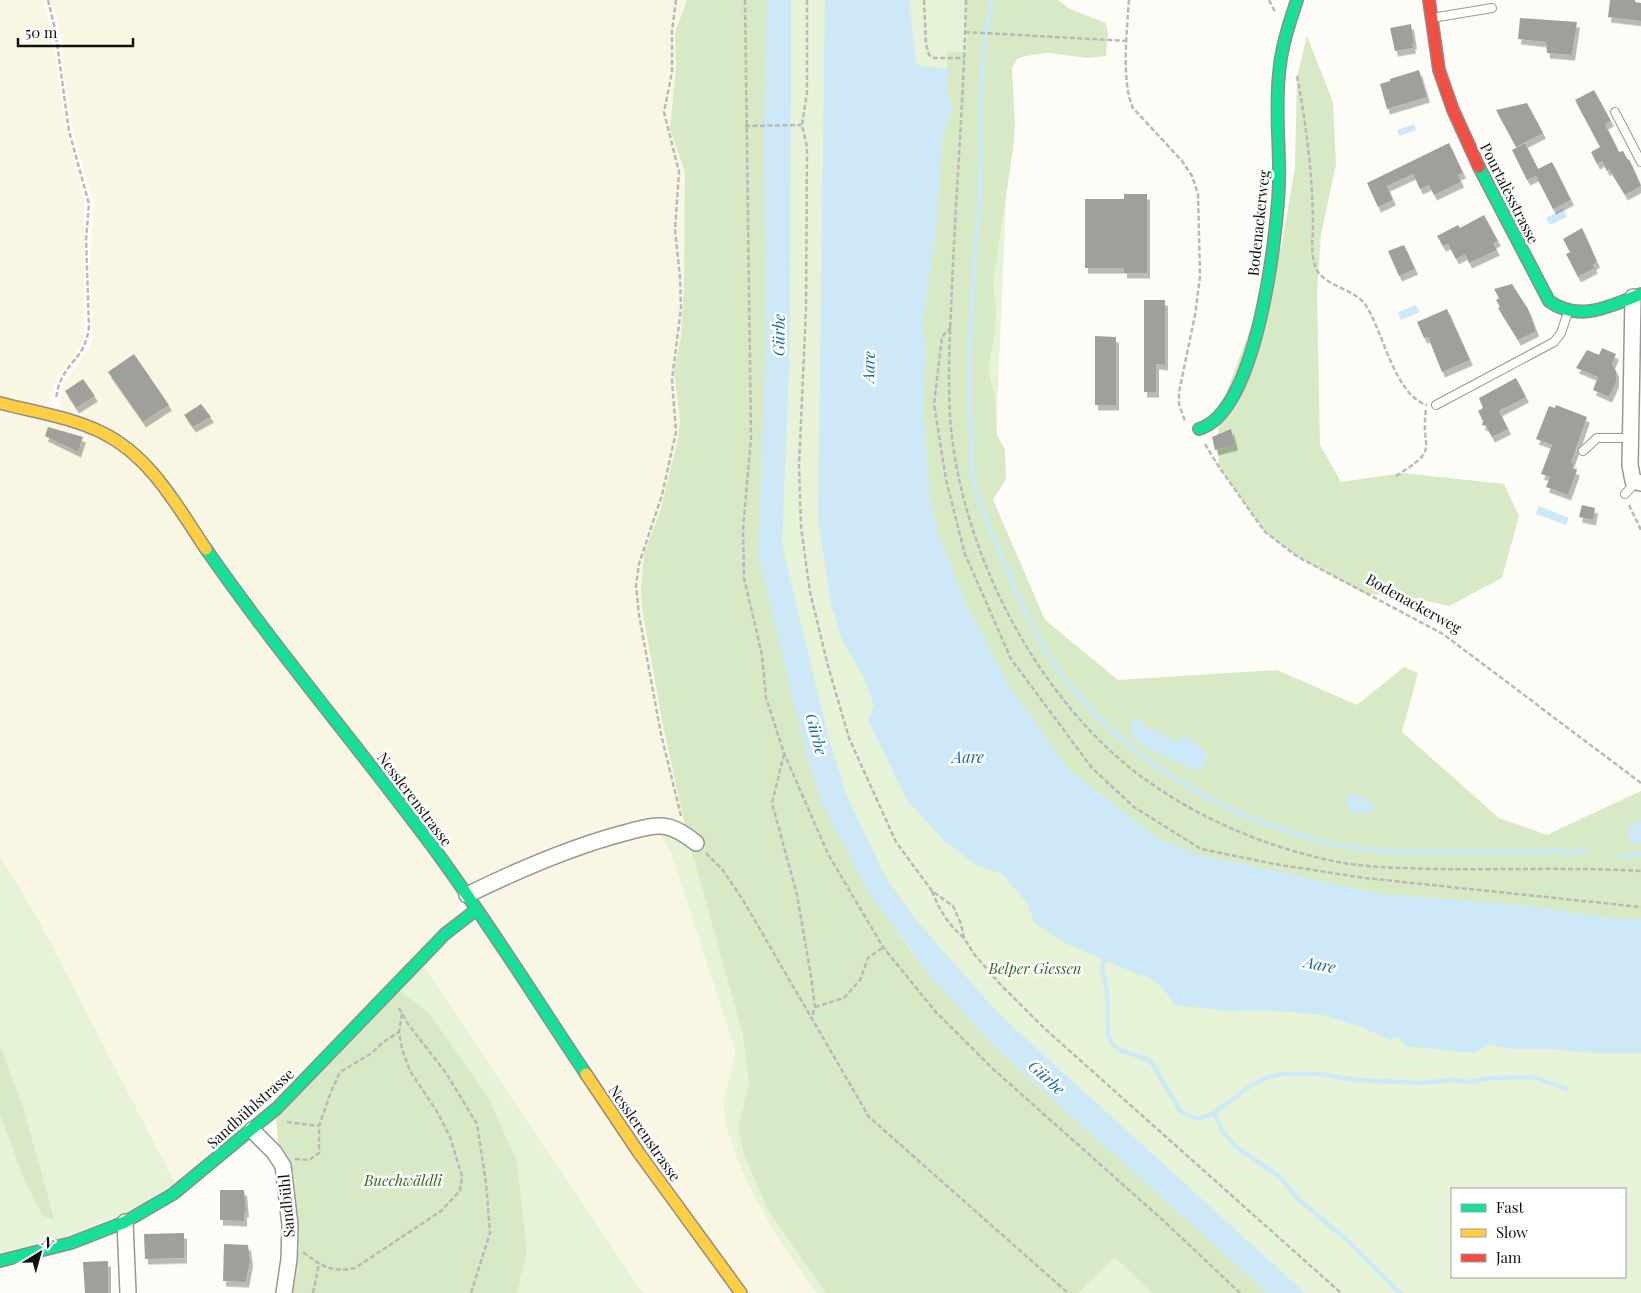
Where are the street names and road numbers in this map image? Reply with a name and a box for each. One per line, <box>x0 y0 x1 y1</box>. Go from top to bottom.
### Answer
street label: Pourtalèsstrasse <box>1476 139 1544 247</box>
street label: Bodenackerweg <box>1242 169 1274 277</box>
street label: Bodenackerweg <box>1363 568 1466 638</box>
street label: Nesslerenstrasse <box>373 748 457 850</box>
street label: Sandbühlstrasse <box>202 1064 298 1152</box>
street label: Nesslerenstrasse <box>604 1081 686 1185</box>
street label: Sandbühl <box>273 1173 299 1239</box>

